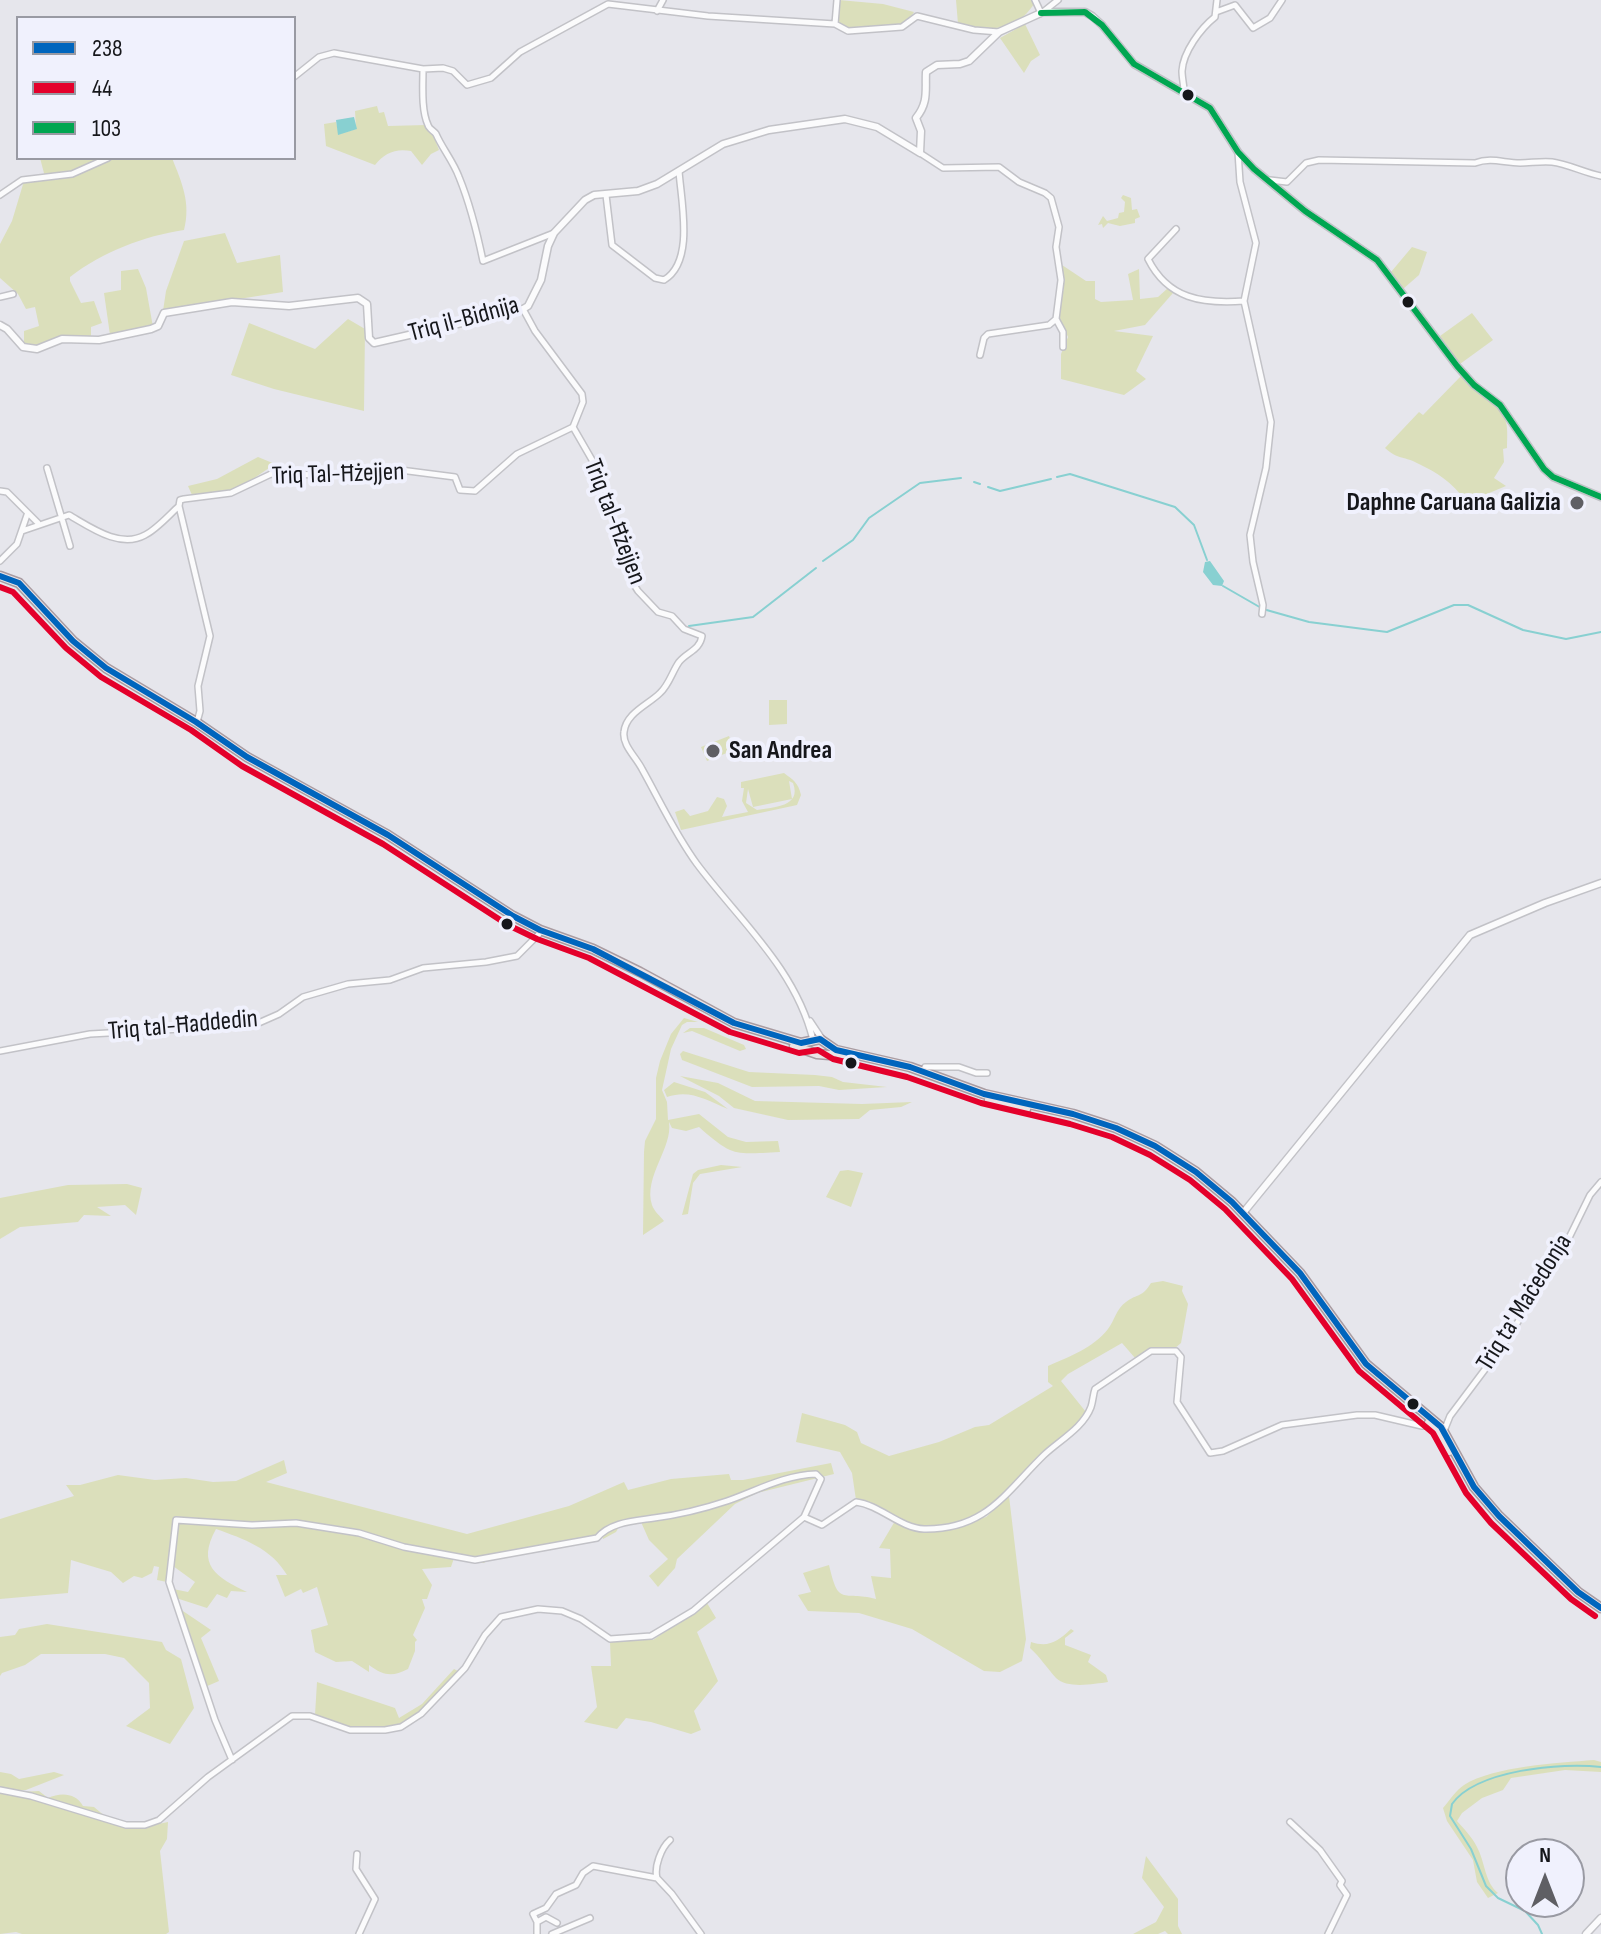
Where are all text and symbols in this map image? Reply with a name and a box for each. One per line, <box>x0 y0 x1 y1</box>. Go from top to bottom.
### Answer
legend <box>16 16 296 160</box>
text: 238 <box>92 34 123 63</box>
text: 44 <box>92 74 112 103</box>
unlabelled marker <box>1180 87 1196 103</box>
text: 103 <box>92 114 121 143</box>
street label: Triq il-Bidnija <box>405 290 523 350</box>
unlabelled marker <box>1400 294 1416 310</box>
street label: Triq tal-Ħżejjen <box>576 455 652 589</box>
street label: Triq Tal-Ħżejjen <box>271 457 405 493</box>
place label: Daphne Caruana Galizia <box>1346 487 1561 519</box>
marker: Daphne Caruana Galizia <box>1568 494 1586 512</box>
place label: San Andrea <box>729 735 832 767</box>
marker: San Andrea <box>704 742 722 760</box>
unlabelled marker <box>499 916 515 932</box>
street label: Triq tal-Ħaddedin <box>107 1004 259 1048</box>
unlabelled marker <box>843 1055 859 1071</box>
street label: Triq ta' Maċedonja <box>1471 1229 1579 1377</box>
unlabelled marker <box>1405 1396 1421 1412</box>
north arrow <box>1505 1838 1585 1918</box>
text: N <box>1539 1842 1551 1869</box>

